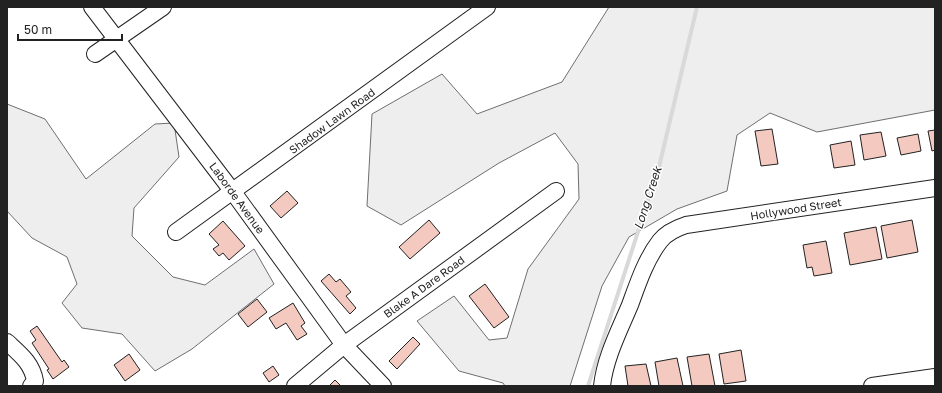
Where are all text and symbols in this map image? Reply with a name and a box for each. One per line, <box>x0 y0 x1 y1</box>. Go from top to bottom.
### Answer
scale bar <box>18 16 122 42</box>
text: 50 m <box>24 22 52 37</box>
street label: Shadow Lawn Road <box>286 85 377 156</box>
street label: Laborde Avenue <box>207 160 268 236</box>
water label: Long Creek <box>630 163 665 231</box>
street label: Hollywood Street <box>749 195 842 222</box>
street label: Blake A Dare Road <box>381 253 467 320</box>

